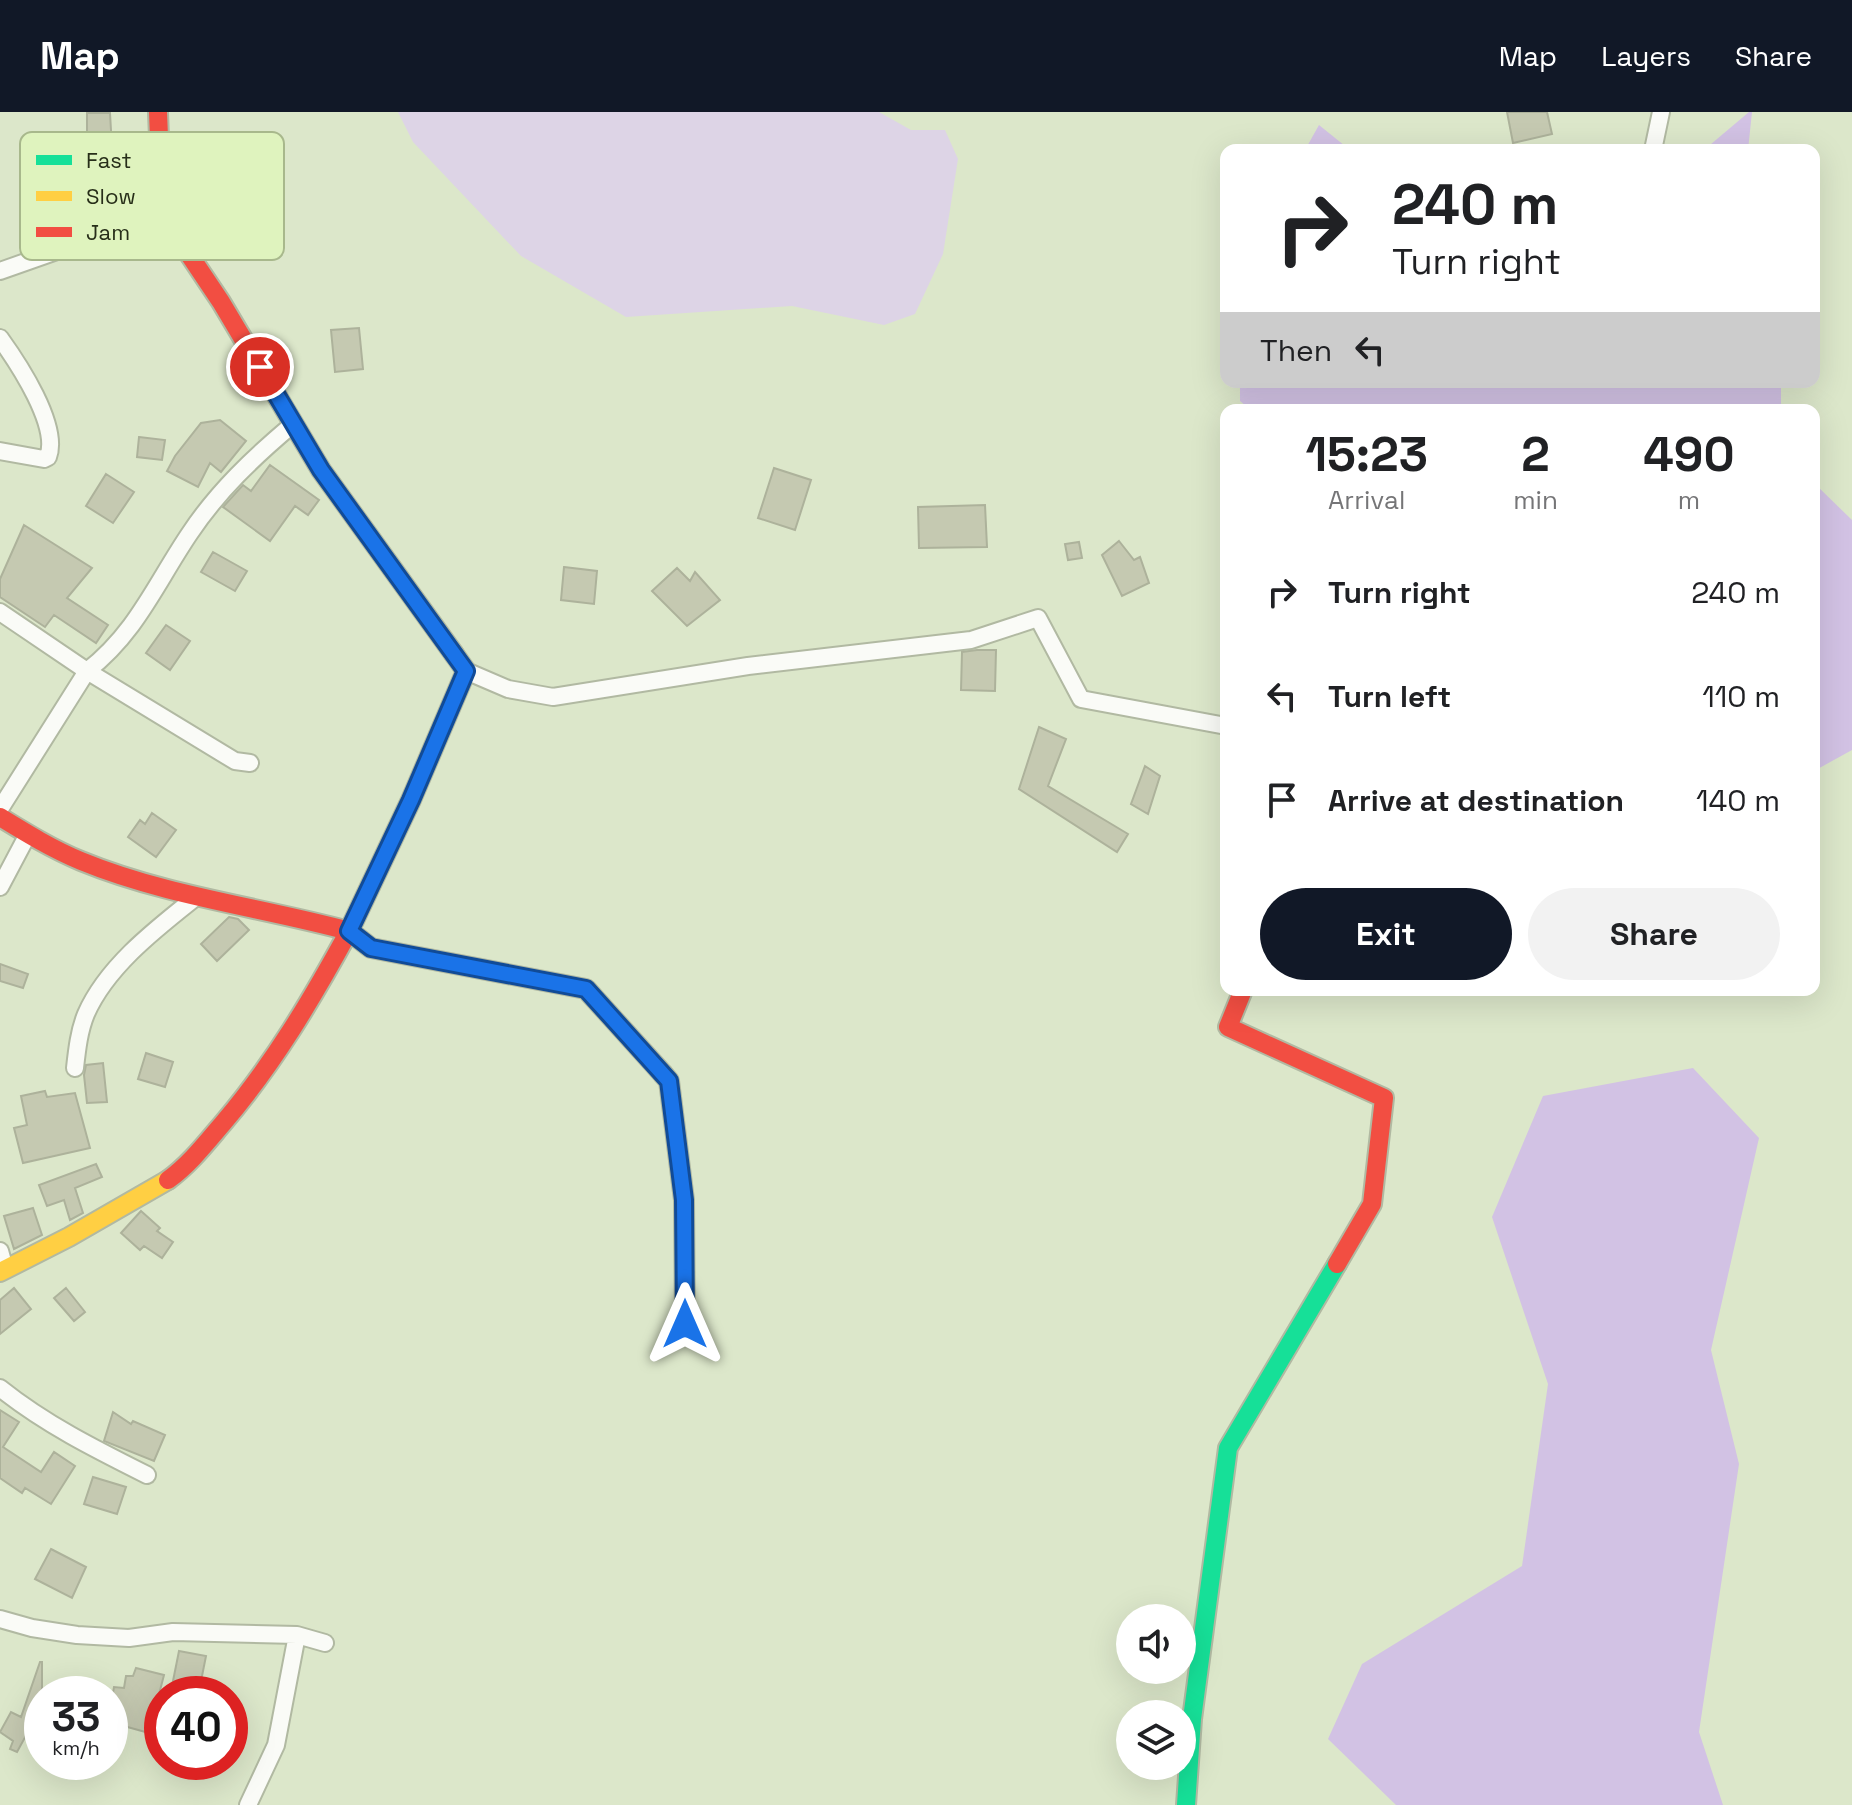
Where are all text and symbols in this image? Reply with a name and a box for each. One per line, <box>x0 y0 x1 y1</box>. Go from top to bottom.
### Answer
text: Map <box>40 32 120 80</box>
text: Map <box>1499 38 1557 74</box>
text: Layers <box>1601 38 1691 74</box>
text: Share <box>1735 38 1812 74</box>
legend <box>20 132 284 260</box>
text: Fast <box>86 146 132 174</box>
text: 240 m <box>1392 169 1558 240</box>
icon: right <box>1260 176 1364 280</box>
text: Slow <box>86 182 136 210</box>
text: Jam <box>86 218 130 246</box>
text: Turn right <box>1392 239 1561 285</box>
icon: left <box>1348 328 1392 372</box>
text: Then <box>1260 331 1332 370</box>
pin <box>226 333 294 401</box>
icon: arrive <box>238 345 282 389</box>
text: 15:23 <box>1305 424 1428 485</box>
text: 2 <box>1521 424 1550 485</box>
text: 490 <box>1643 424 1735 485</box>
text: Arrival <box>1328 483 1405 517</box>
text: min <box>1513 483 1558 517</box>
text: m <box>1678 483 1700 517</box>
icon: right <box>1260 570 1304 614</box>
text: Turn right <box>1328 573 1471 612</box>
text: 240 m <box>1691 573 1780 612</box>
icon: left <box>1260 674 1304 718</box>
text: Turn left <box>1328 677 1451 716</box>
text: 110 m <box>1702 677 1780 716</box>
icon: arrive <box>1260 778 1304 822</box>
text: Arrive at destination <box>1328 781 1624 820</box>
text: 140 m <box>1696 781 1780 820</box>
button: Exit <box>1260 888 1512 980</box>
button: Share <box>1528 888 1780 980</box>
position arrow <box>643 1282 727 1366</box>
map controls <box>1116 1604 1196 1780</box>
button: sound <box>1116 1604 1196 1684</box>
speed limit sign: 40 <box>144 1676 248 1780</box>
text: 33 <box>52 1692 100 1743</box>
button: layers <box>1116 1700 1196 1780</box>
text: km/h <box>52 1735 100 1761</box>

